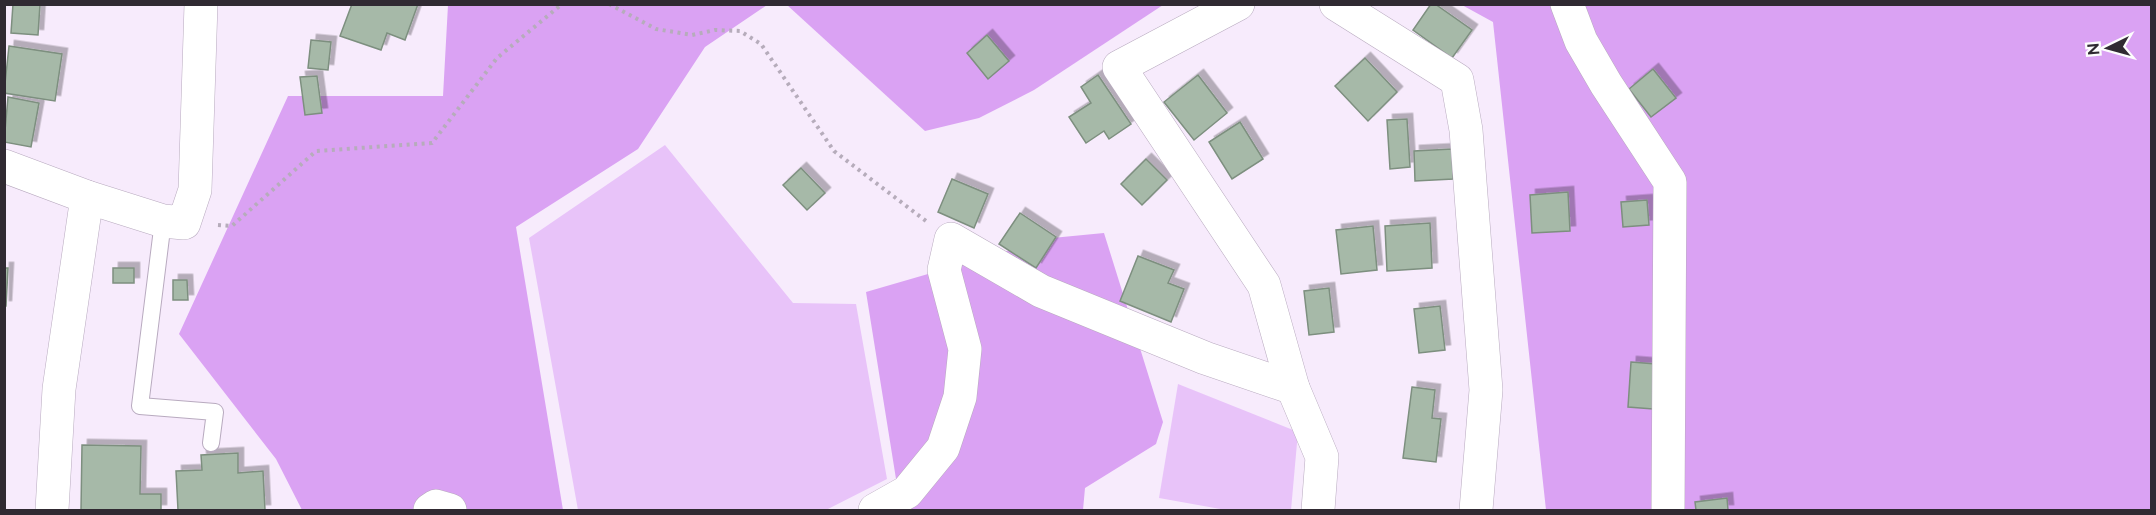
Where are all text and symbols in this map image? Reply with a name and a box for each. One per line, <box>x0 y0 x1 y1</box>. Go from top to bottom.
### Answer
north arrow <box>2078 18 2138 78</box>
text: N <box>2084 42 2104 56</box>

